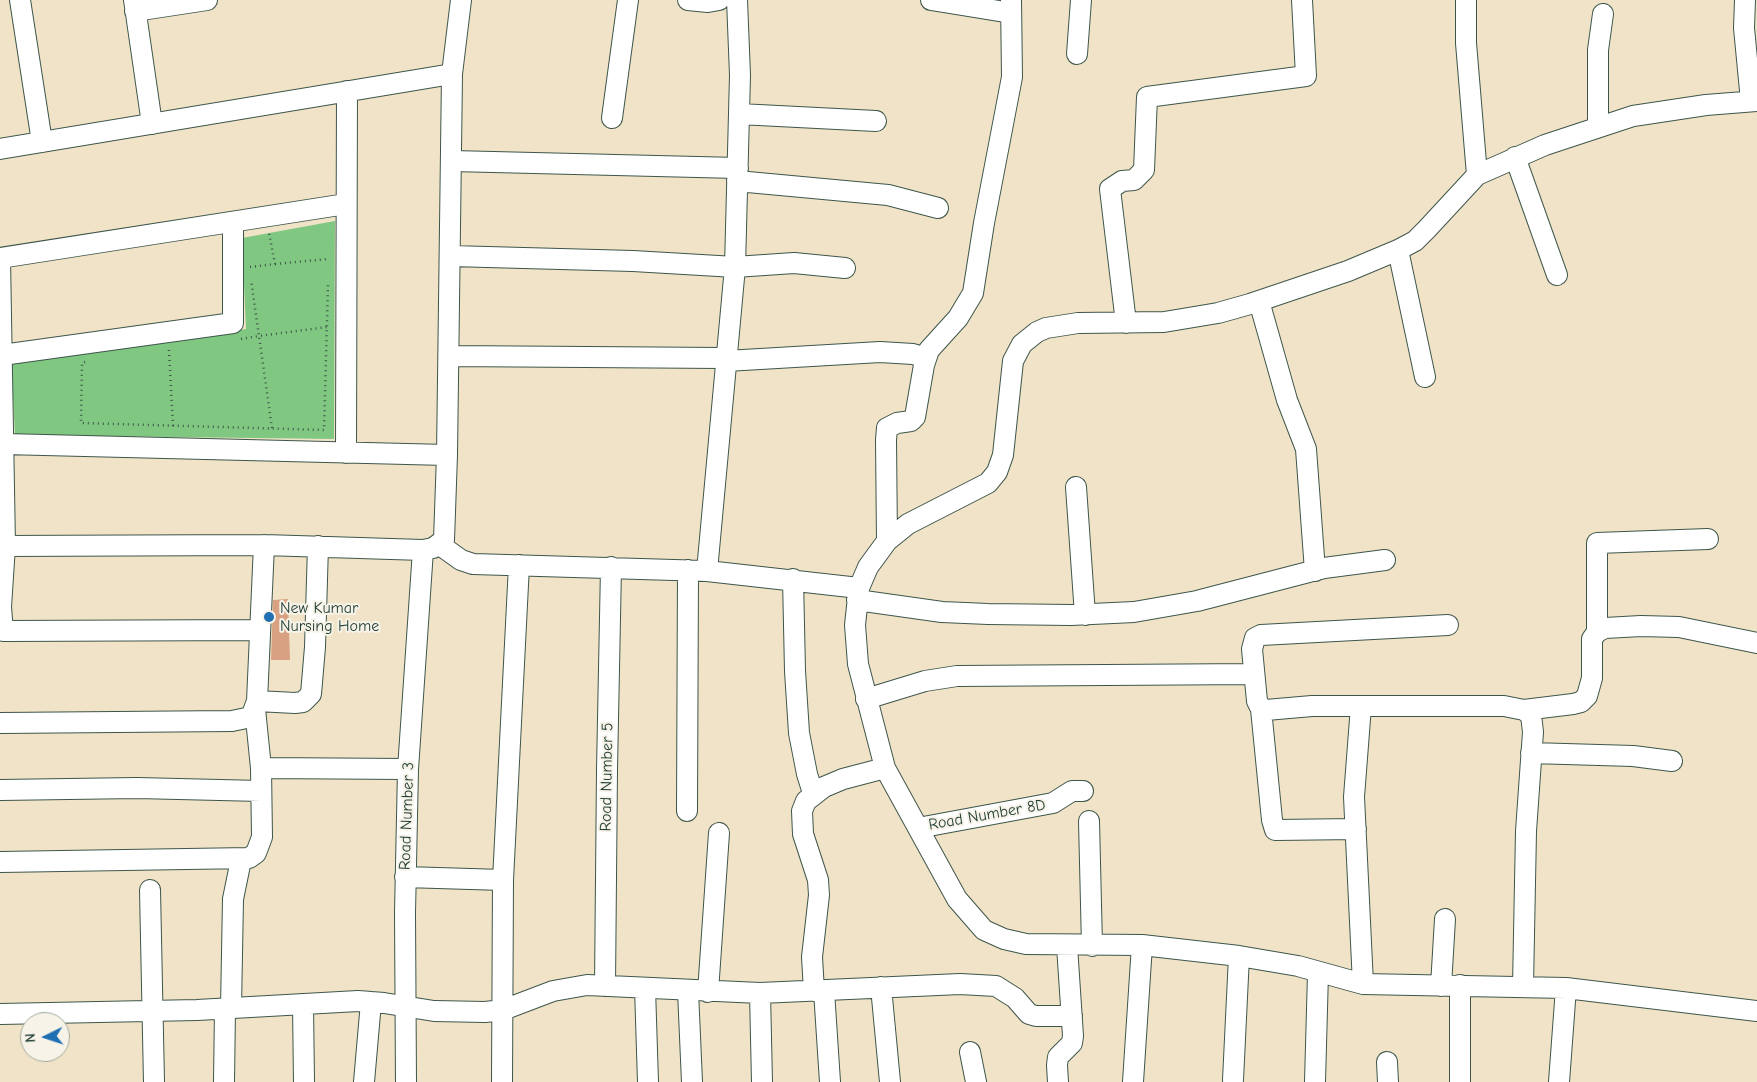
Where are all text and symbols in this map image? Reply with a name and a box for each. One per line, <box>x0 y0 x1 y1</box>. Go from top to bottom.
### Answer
place label: New Kumar Nursing Home <box>280 598 379 636</box>
marker: New Kumar Nursing Home <box>262 610 276 624</box>
street label: Road Number 5 <box>596 722 618 832</box>
street label: Road Number 3 <box>396 762 418 870</box>
street label: Road Number 8D <box>927 795 1047 835</box>
north arrow <box>20 1012 70 1062</box>
text: N <box>22 1033 39 1043</box>

